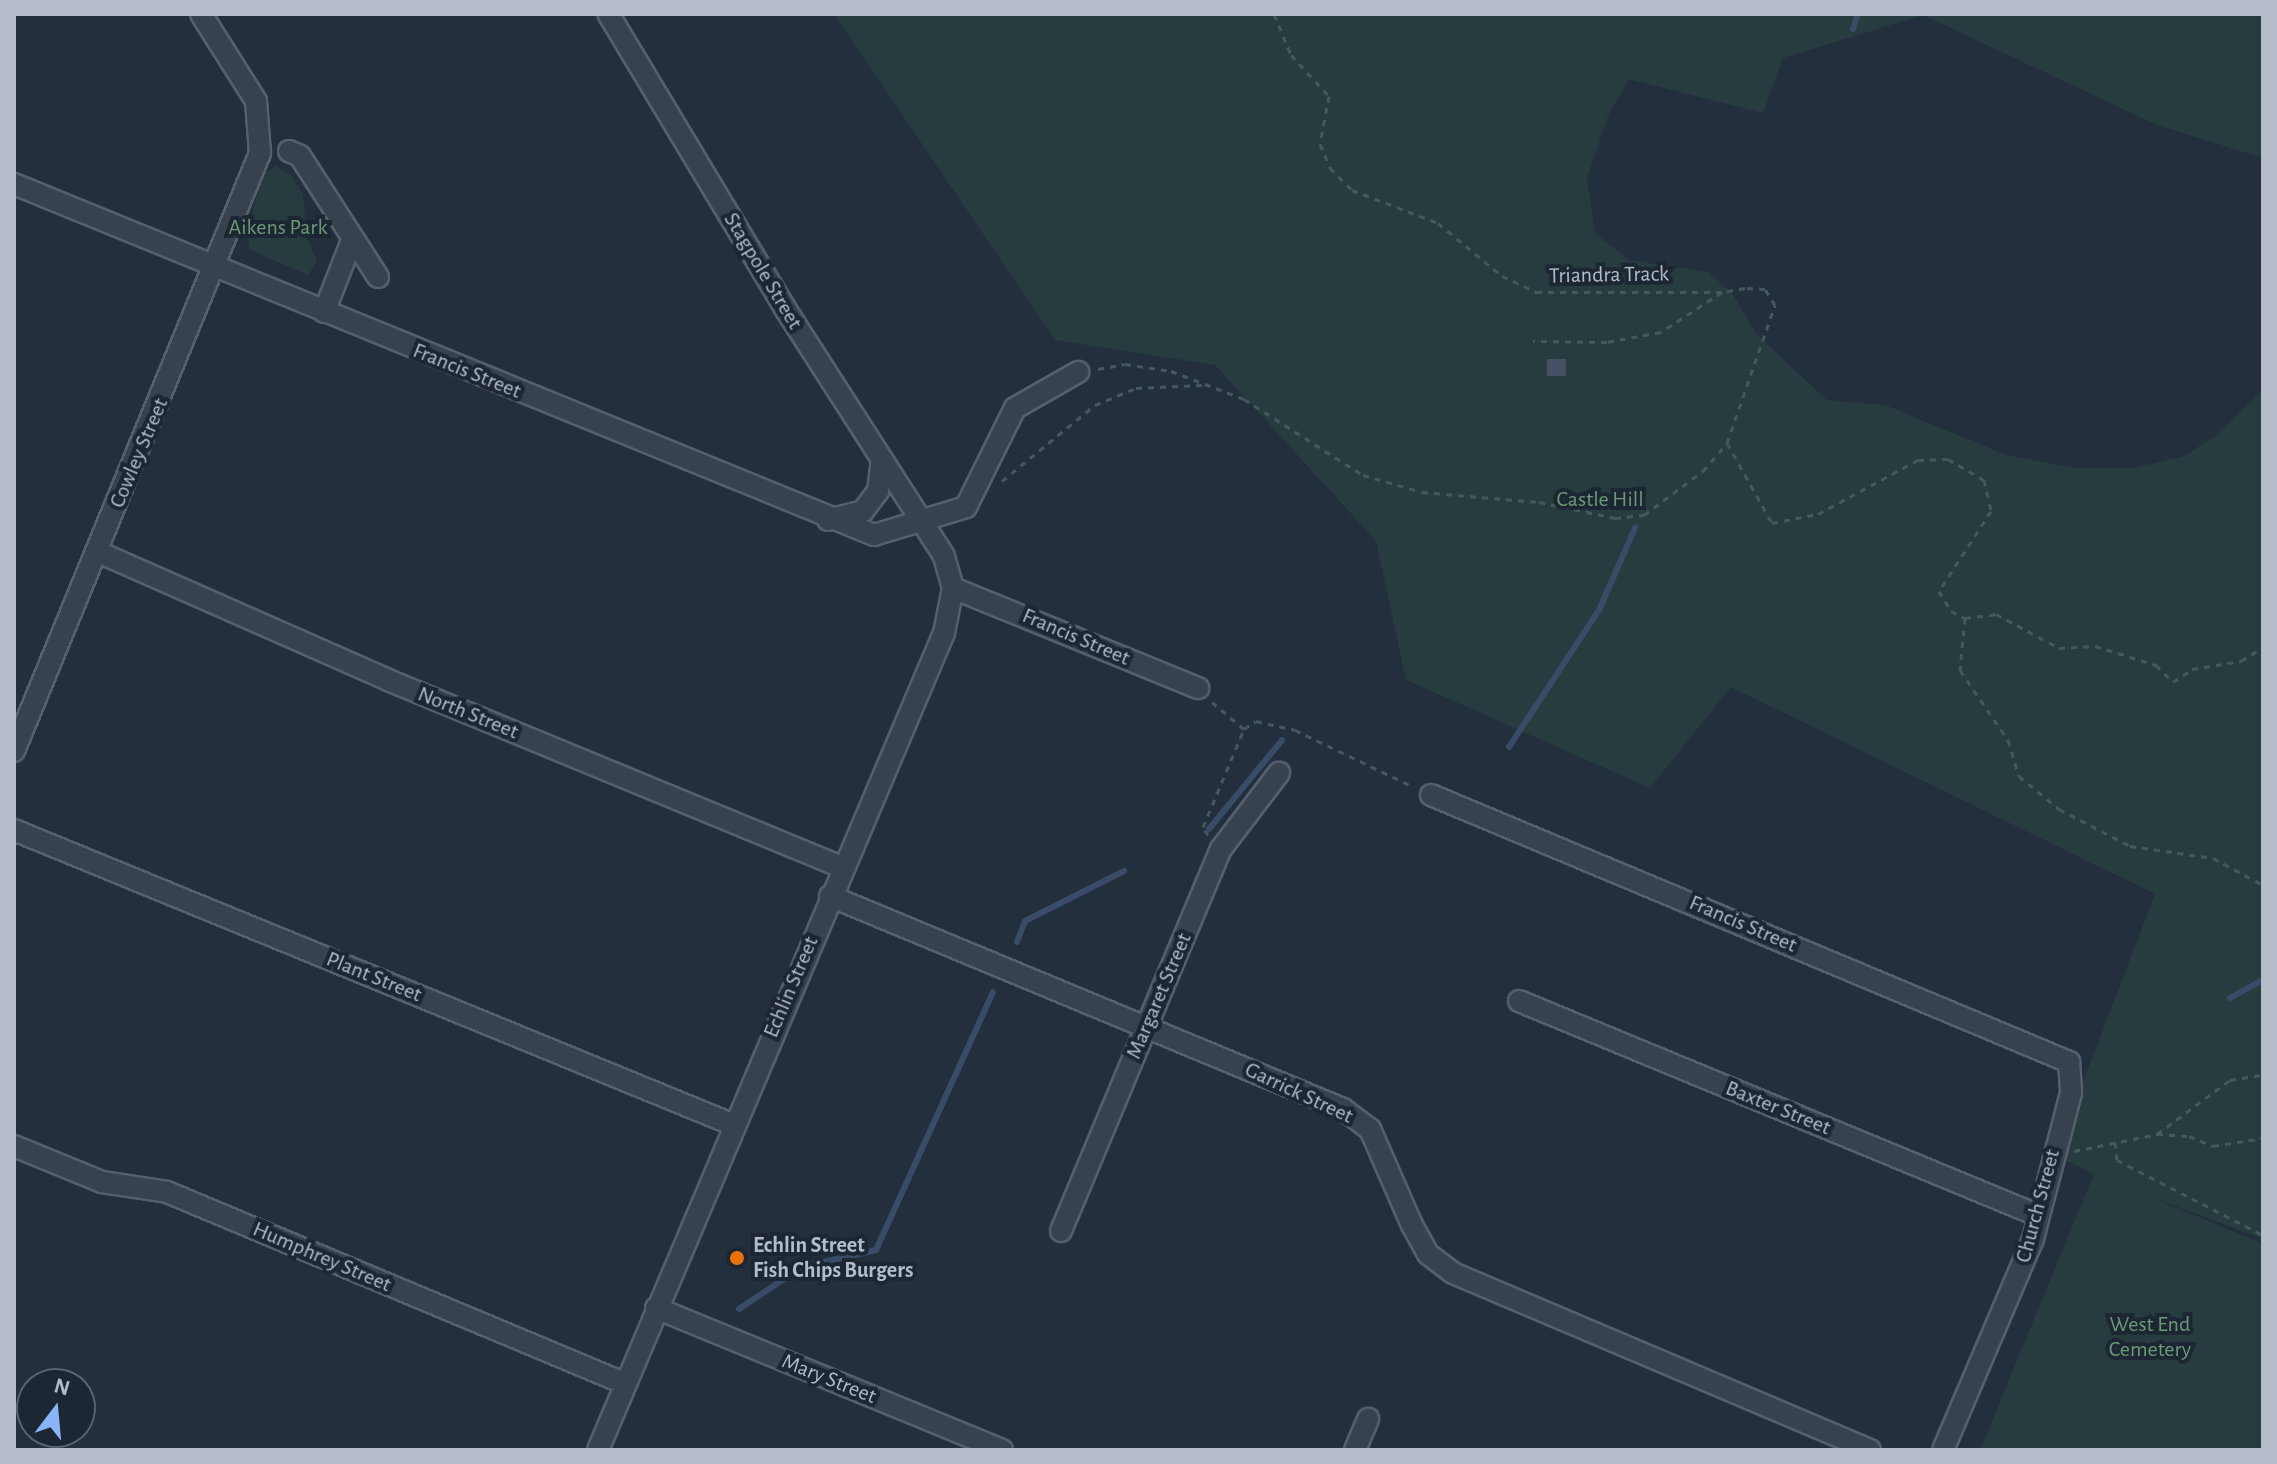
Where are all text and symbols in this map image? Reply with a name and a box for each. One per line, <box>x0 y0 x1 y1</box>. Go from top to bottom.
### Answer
street label: Stagpole Street <box>718 208 808 334</box>
park label: Aikens Park <box>229 215 327 241</box>
street label: Triandra Track <box>1549 261 1669 289</box>
street label: Francis Street <box>409 337 525 405</box>
street label: Cowley Street <box>104 394 174 512</box>
park label: Castle Hill <box>1556 487 1644 513</box>
street label: Francis Street <box>1018 603 1134 671</box>
street label: North Street <box>414 681 522 745</box>
street label: Francis Street <box>1685 890 1801 958</box>
street label: Margaret Street <box>1121 929 1197 1063</box>
street label: Echlin Street <box>758 932 824 1042</box>
street label: Plant Street <box>322 946 426 1008</box>
street label: Garrick Street <box>1241 1056 1357 1130</box>
street label: Baxter Street <box>1722 1075 1834 1141</box>
street label: Church Street <box>2010 1146 2066 1266</box>
street label: Humphrey Street <box>249 1216 395 1298</box>
place label: Echlin Street Fish Chips Burgers <box>753 1232 913 1284</box>
marker: Echlin Street Fish Chips Burgers <box>728 1249 746 1267</box>
park label: West End Cemetery <box>2109 1311 2191 1362</box>
street label: Mary Street <box>778 1348 880 1410</box>
north arrow <box>16 1368 96 1448</box>
text: N <box>52 1374 72 1400</box>

